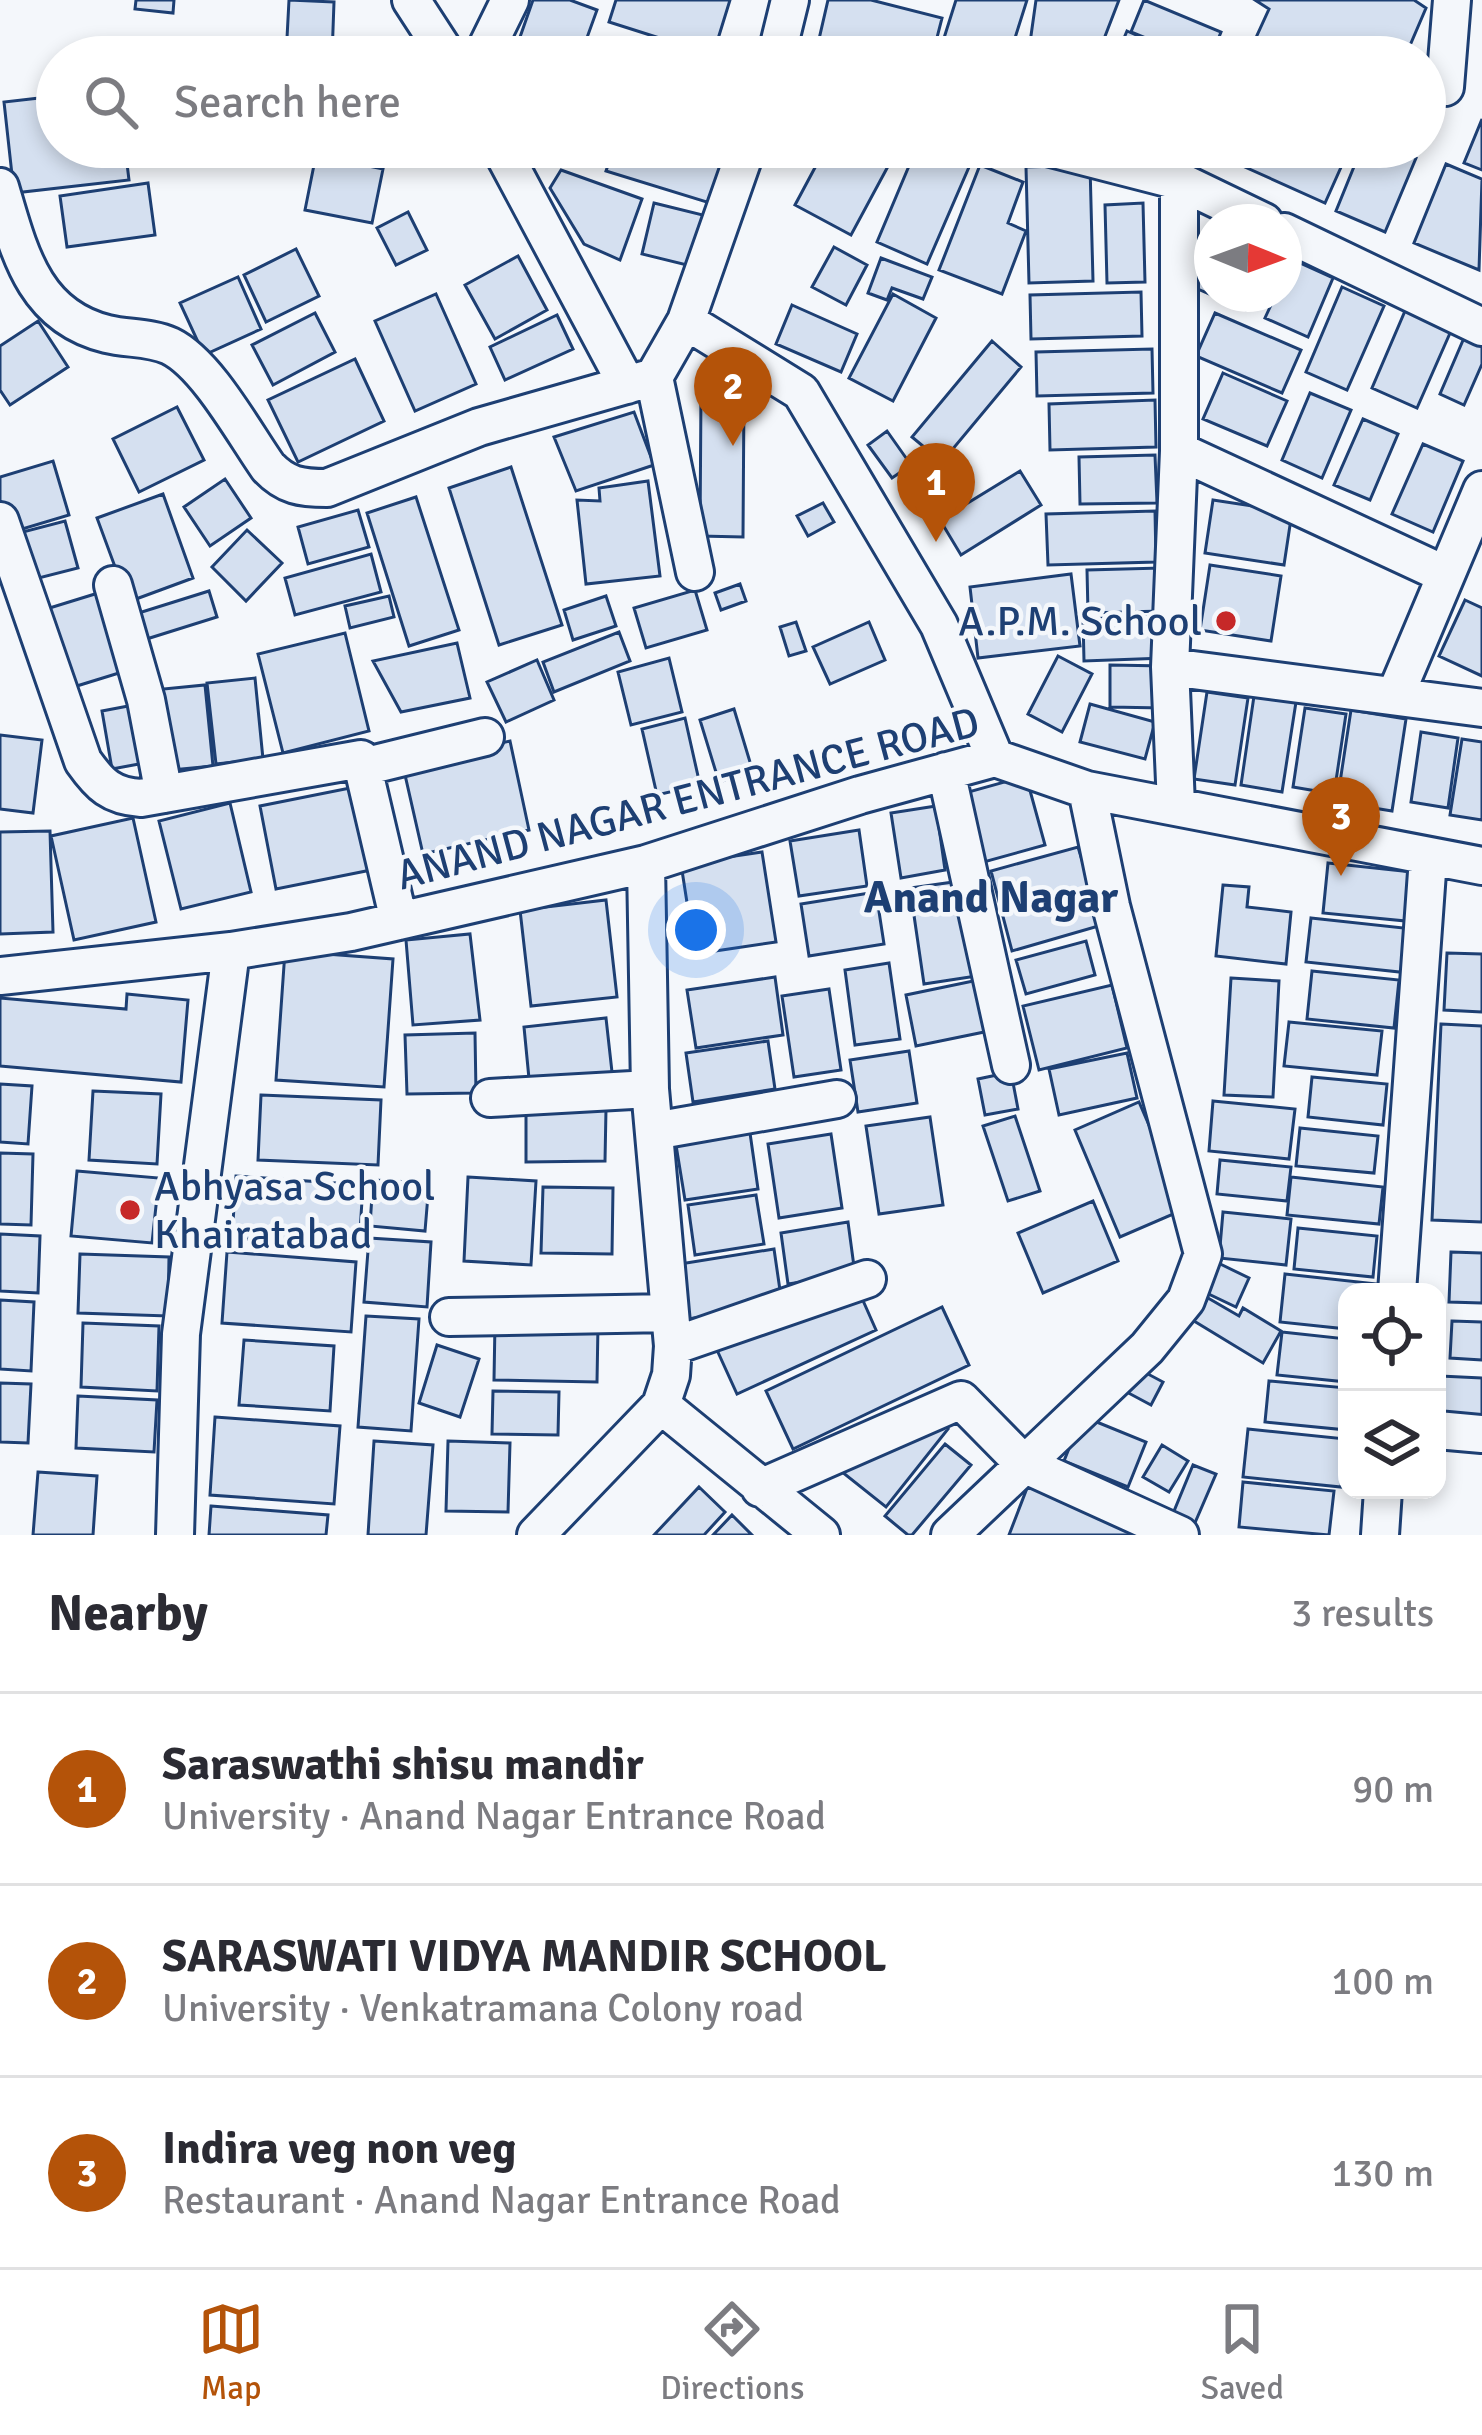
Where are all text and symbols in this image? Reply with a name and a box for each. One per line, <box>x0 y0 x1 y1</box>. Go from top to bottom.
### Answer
search box <box>36 36 1446 168</box>
icon: search <box>78 69 144 135</box>
text: Search here <box>174 75 401 130</box>
north arrow <box>1194 204 1302 312</box>
pin: 2 <box>694 347 772 446</box>
pin: 1 <box>897 443 975 542</box>
place label: A.P.M. School <box>958 596 1202 647</box>
marker: A.P.M. School <box>1213 608 1239 634</box>
street label: ANAND NAGAR ENTRANCE ROAD <box>391 697 985 901</box>
pin: 3 <box>1302 777 1380 876</box>
district label: Anand Nagar <box>864 870 1118 925</box>
your location <box>666 900 726 960</box>
place label: Abhyasa School Khairatabad <box>154 1161 435 1260</box>
marker: Abhyasa School Khairatabad <box>117 1197 143 1223</box>
map controls <box>1338 1283 1446 1499</box>
button: locate <box>1338 1283 1446 1391</box>
button: layers <box>1338 1391 1446 1499</box>
text: Nearby <box>48 1582 208 1645</box>
text: 3 results <box>1291 1589 1434 1637</box>
text: Saraswathi shisu mandir <box>162 1737 644 1792</box>
text: 1 <box>76 1765 98 1813</box>
text: 90 m <box>1352 1765 1434 1813</box>
text: University · Anand Nagar Entrance Road <box>162 1792 826 1840</box>
text: SARASWATI VIDYA MANDIR SCHOOL <box>162 1929 886 1984</box>
text: 2 <box>76 1957 98 2005</box>
text: 100 m <box>1331 1957 1434 2005</box>
text: University · Venkatramana Colony road <box>162 1984 804 2032</box>
text: Indira veg non veg <box>162 2121 517 2176</box>
text: 3 <box>76 2149 98 2197</box>
text: 130 m <box>1331 2149 1434 2197</box>
text: Restaurant · Anand Nagar Entrance Road <box>162 2176 841 2224</box>
tab: Map <box>198 2296 264 2409</box>
tab: Directions <box>660 2296 805 2409</box>
tab: Saved <box>1201 2296 1284 2409</box>

